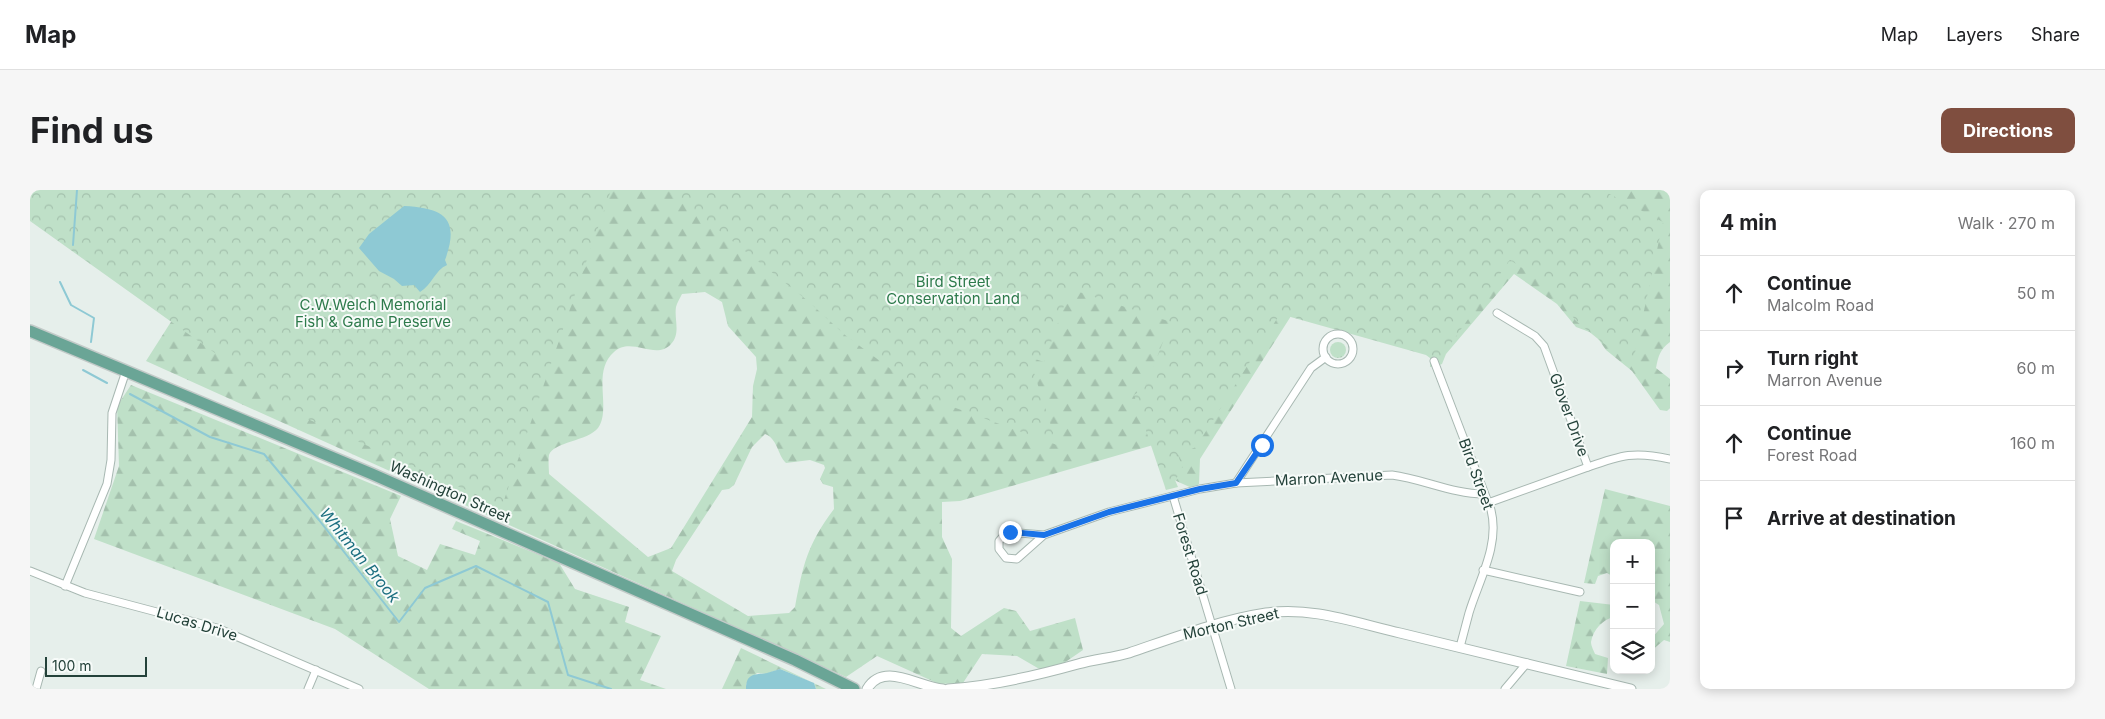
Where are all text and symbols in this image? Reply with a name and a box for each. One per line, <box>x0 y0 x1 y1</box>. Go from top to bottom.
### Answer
text: Map <box>25 20 76 49</box>
text: Map <box>1881 24 1918 45</box>
text: Layers <box>1946 24 2003 45</box>
text: Share <box>2031 24 2080 45</box>
button: Directions <box>1941 108 2075 153</box>
text: Find us <box>30 109 154 151</box>
text: 4 min <box>1720 210 1777 235</box>
text: Walk · 270 m <box>1958 213 2055 233</box>
park label: Bird Street Conservation Land <box>886 272 1020 308</box>
text: Continue <box>1767 272 1852 295</box>
icon: ahead <box>1720 279 1748 307</box>
text: 50 m <box>2017 283 2055 303</box>
park label: C.W.Welch Memorial Fish & Game Preserve <box>295 295 451 331</box>
text: Malcolm Road <box>1767 295 1874 315</box>
text: Turn right <box>1767 347 1858 370</box>
icon: right <box>1720 354 1748 382</box>
text: 60 m <box>2016 358 2055 378</box>
street label: Glover Drive <box>1546 370 1593 459</box>
text: Marron Avenue <box>1767 370 1882 390</box>
text: Continue <box>1767 422 1852 445</box>
icon: ahead <box>1720 429 1748 457</box>
text: 160 m <box>2010 433 2055 453</box>
route start <box>1251 434 1274 457</box>
street label: Bird Street <box>1455 436 1498 512</box>
text: Forest Road <box>1767 445 1857 465</box>
street label: Washington Street <box>387 456 514 527</box>
street label: Marron Avenue <box>1275 465 1383 490</box>
water label: Whitman Brook <box>316 503 405 607</box>
icon: arrive <box>1720 504 1748 532</box>
text: Arrive at destination <box>1767 507 1956 530</box>
street label: Forest Road <box>1169 511 1212 597</box>
route end <box>999 521 1022 544</box>
map controls <box>1610 539 1655 674</box>
button: + <box>1610 539 1655 584</box>
button: − <box>1610 584 1655 629</box>
street label: Lucas Drive <box>154 602 240 645</box>
street label: Morton Street <box>1181 603 1281 644</box>
button: layers <box>1610 629 1655 674</box>
scale bar <box>45 654 148 677</box>
text: 100 m <box>52 657 92 674</box>

